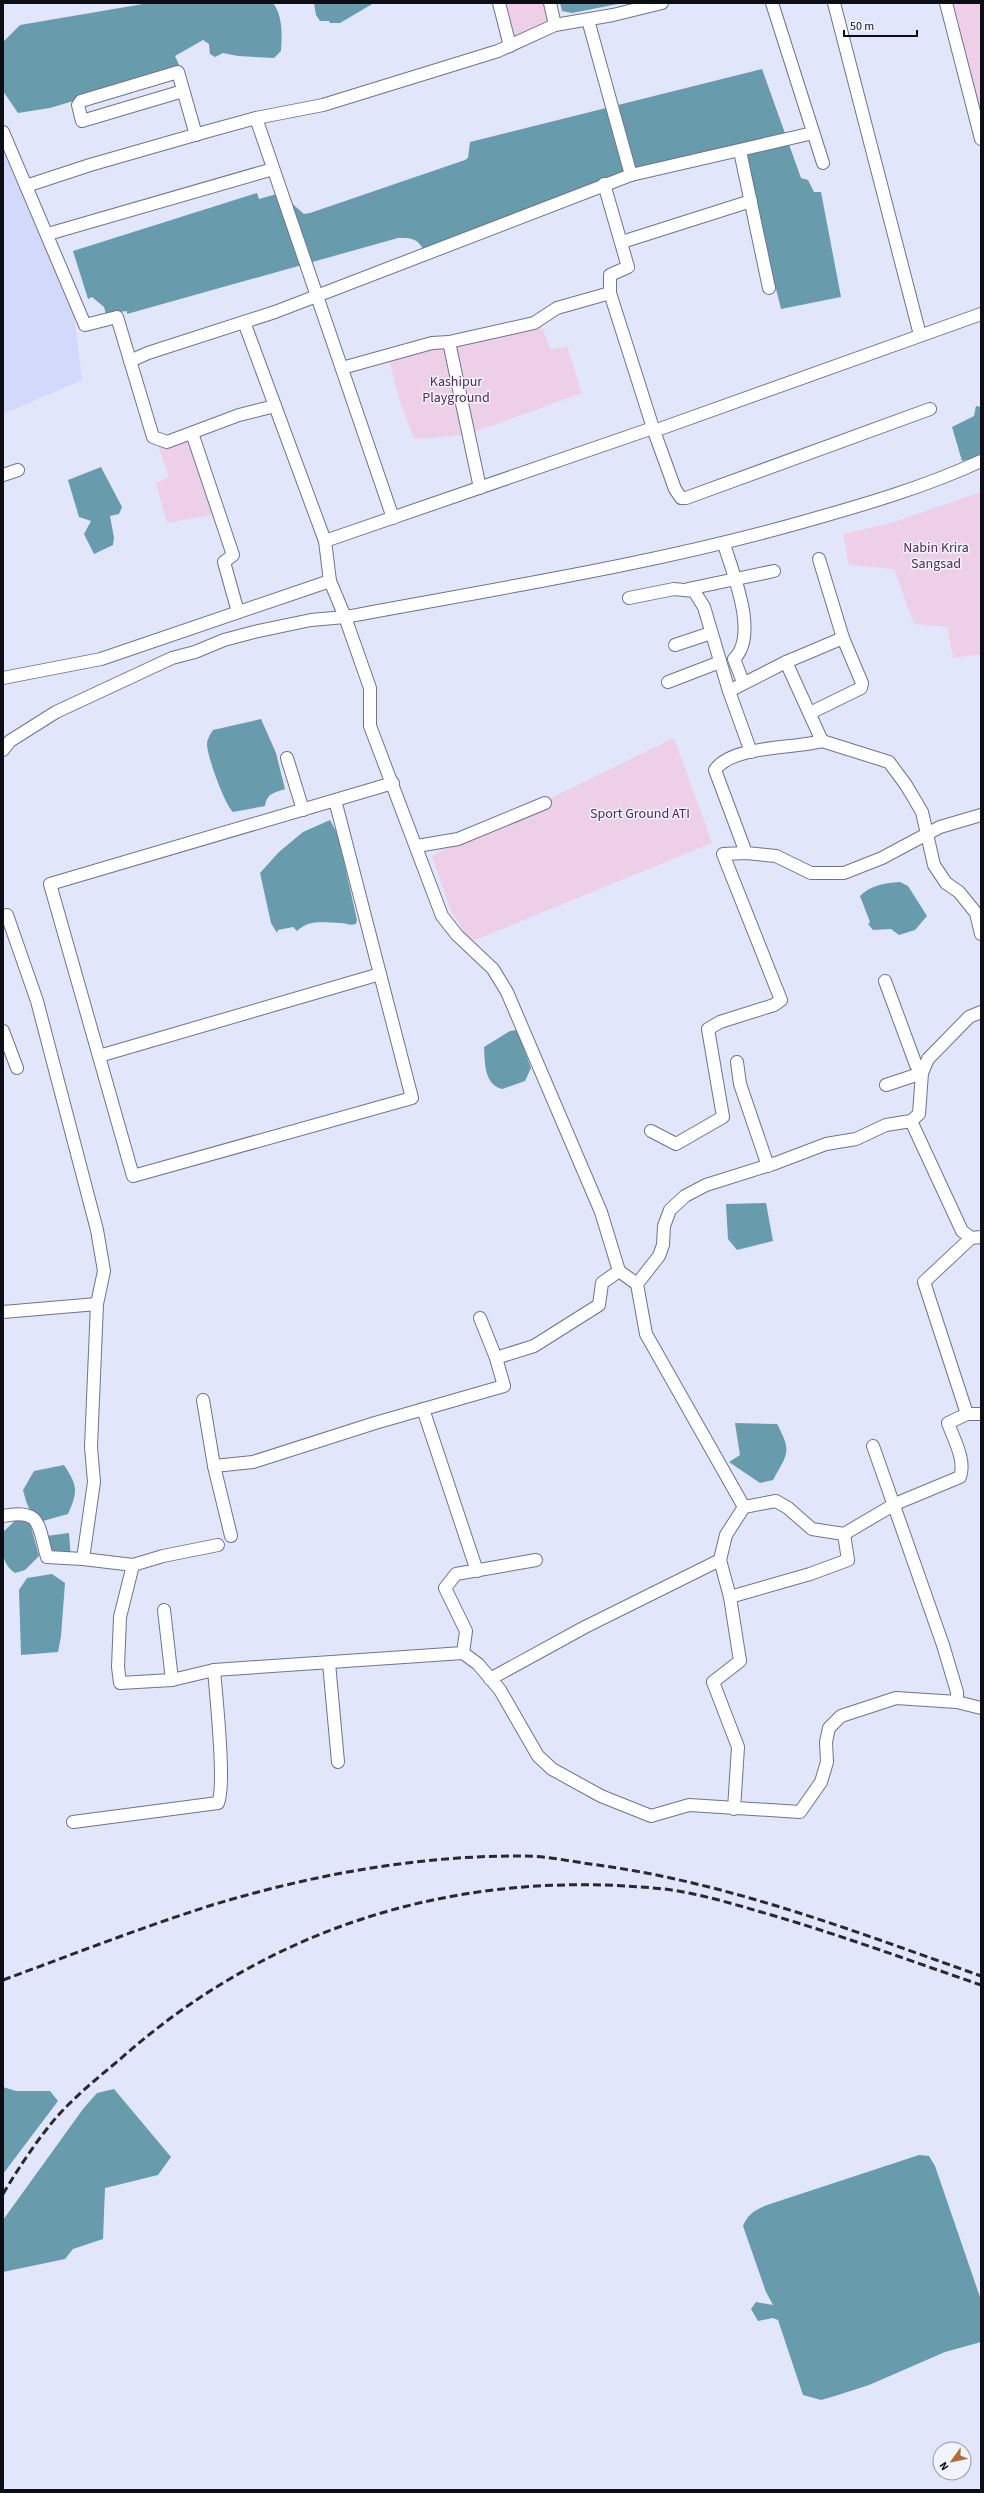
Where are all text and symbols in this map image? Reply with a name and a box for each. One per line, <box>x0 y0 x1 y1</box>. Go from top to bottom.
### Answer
scale bar <box>844 12 917 38</box>
text: 50 m <box>850 18 874 35</box>
park label: Kashipur Playground <box>422 372 490 408</box>
park label: Nabin Krira Sangsad <box>903 538 969 574</box>
park label: Sport Ground ATI <box>590 804 690 824</box>
north arrow <box>932 2441 972 2481</box>
text: N <box>936 2459 952 2473</box>

